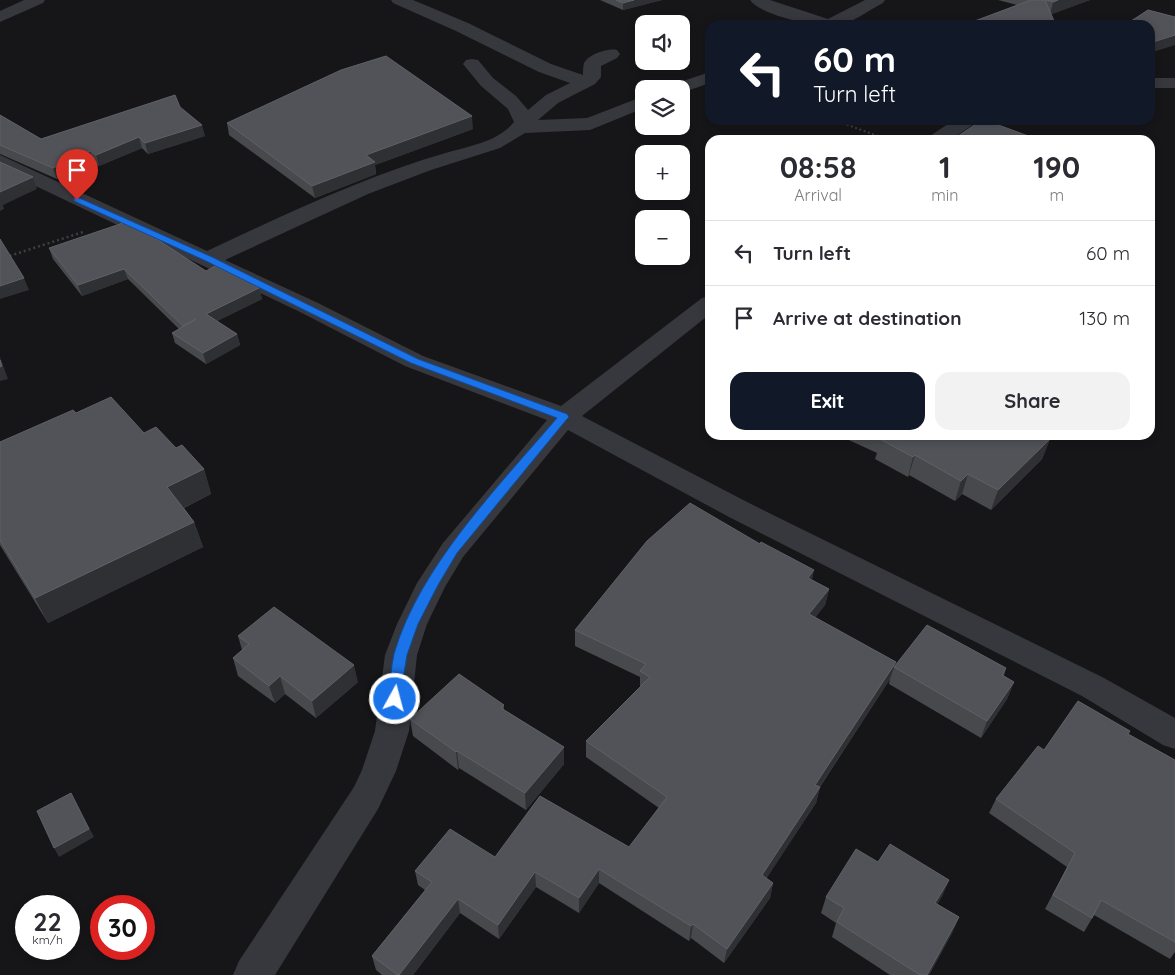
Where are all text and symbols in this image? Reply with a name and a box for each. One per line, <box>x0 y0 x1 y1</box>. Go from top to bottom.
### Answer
map controls <box>635 15 690 265</box>
button: sound <box>635 15 690 70</box>
text: 60 m <box>813 37 896 81</box>
icon: left <box>730 40 795 105</box>
button: layers <box>635 80 690 135</box>
text: Turn left <box>813 80 896 108</box>
button: + <box>635 145 690 200</box>
text: 08:58 <box>780 148 856 186</box>
text: 1 <box>939 148 951 186</box>
text: 190 <box>1033 148 1080 186</box>
pin <box>56 149 98 200</box>
icon: arrive <box>63 156 91 184</box>
text: Arrival <box>794 185 842 205</box>
text: min <box>931 185 958 205</box>
text: m <box>1049 185 1064 205</box>
button: − <box>635 210 690 265</box>
icon: left <box>730 239 758 267</box>
text: Turn left <box>773 241 851 265</box>
text: 60 m <box>1086 241 1130 265</box>
icon: arrive <box>730 304 758 332</box>
text: Arrive at destination <box>773 306 962 330</box>
text: 130 m <box>1079 306 1130 330</box>
button: Exit <box>730 372 925 430</box>
button: Share <box>935 372 1130 430</box>
position arrow <box>368 672 420 724</box>
speed limit sign: 30 <box>90 895 155 960</box>
text: 22 <box>33 906 62 937</box>
text: km/h <box>32 932 63 947</box>

